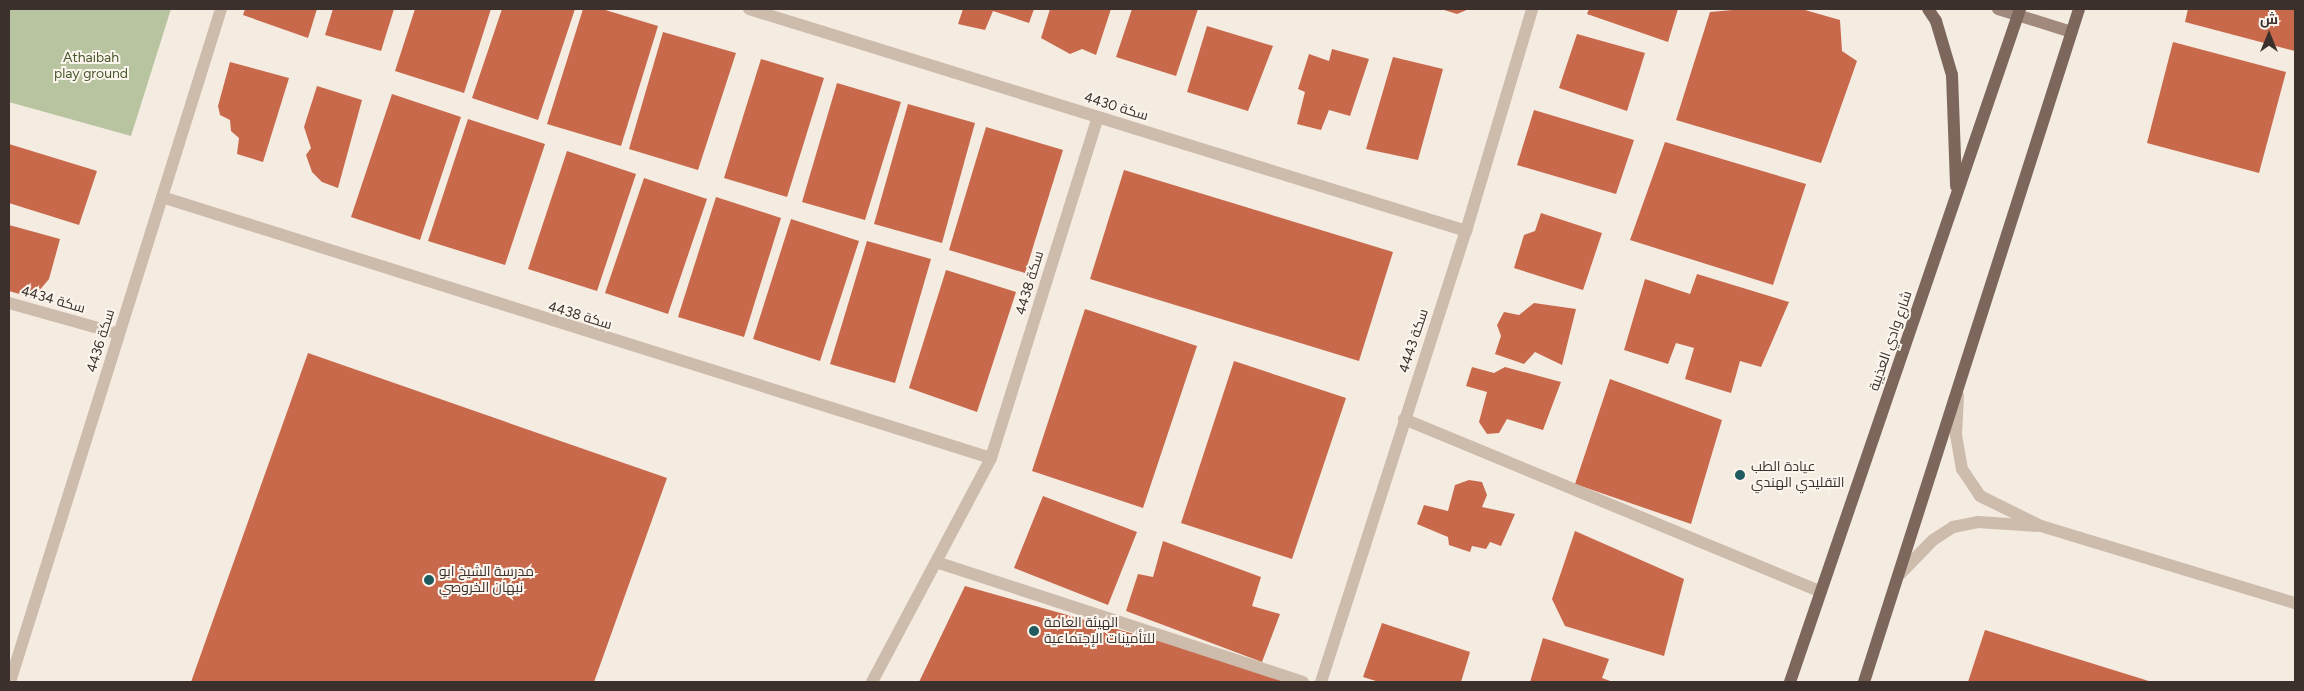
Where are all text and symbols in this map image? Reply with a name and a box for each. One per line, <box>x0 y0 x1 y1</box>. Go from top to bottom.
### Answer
north arrow <box>2244 10 2294 60</box>
text: ش <box>2260 11 2278 28</box>
park label: Athaibah play ground <box>54 50 128 82</box>
street label: سكة 4430 <box>1082 89 1150 125</box>
street label: سكة 4438 <box>1012 249 1048 317</box>
street label: سكة 4434 <box>19 283 87 317</box>
street label: شارع وادي العذيبة <box>1866 289 1916 393</box>
street label: سكة 4438 <box>546 298 614 334</box>
street label: سكة 4436 <box>83 307 119 375</box>
street label: سكة 4443 <box>1396 307 1432 375</box>
place label: عيادة الطب التقليدي الهندي <box>1751 459 1845 492</box>
marker: عيادة الطب التقليدي الهندي <box>1733 468 1747 482</box>
place label: مدرسة الشيخ ابو نبهان الخروصي <box>439 564 534 596</box>
marker: مدرسة الشيخ ابو نبهان الخروصي <box>423 574 435 586</box>
place label: الهيئة العامة للتأمينات الإجتماعية <box>1044 615 1155 648</box>
marker: الهيئة العامة للتأمينات الإجتماعية <box>1028 625 1040 637</box>

